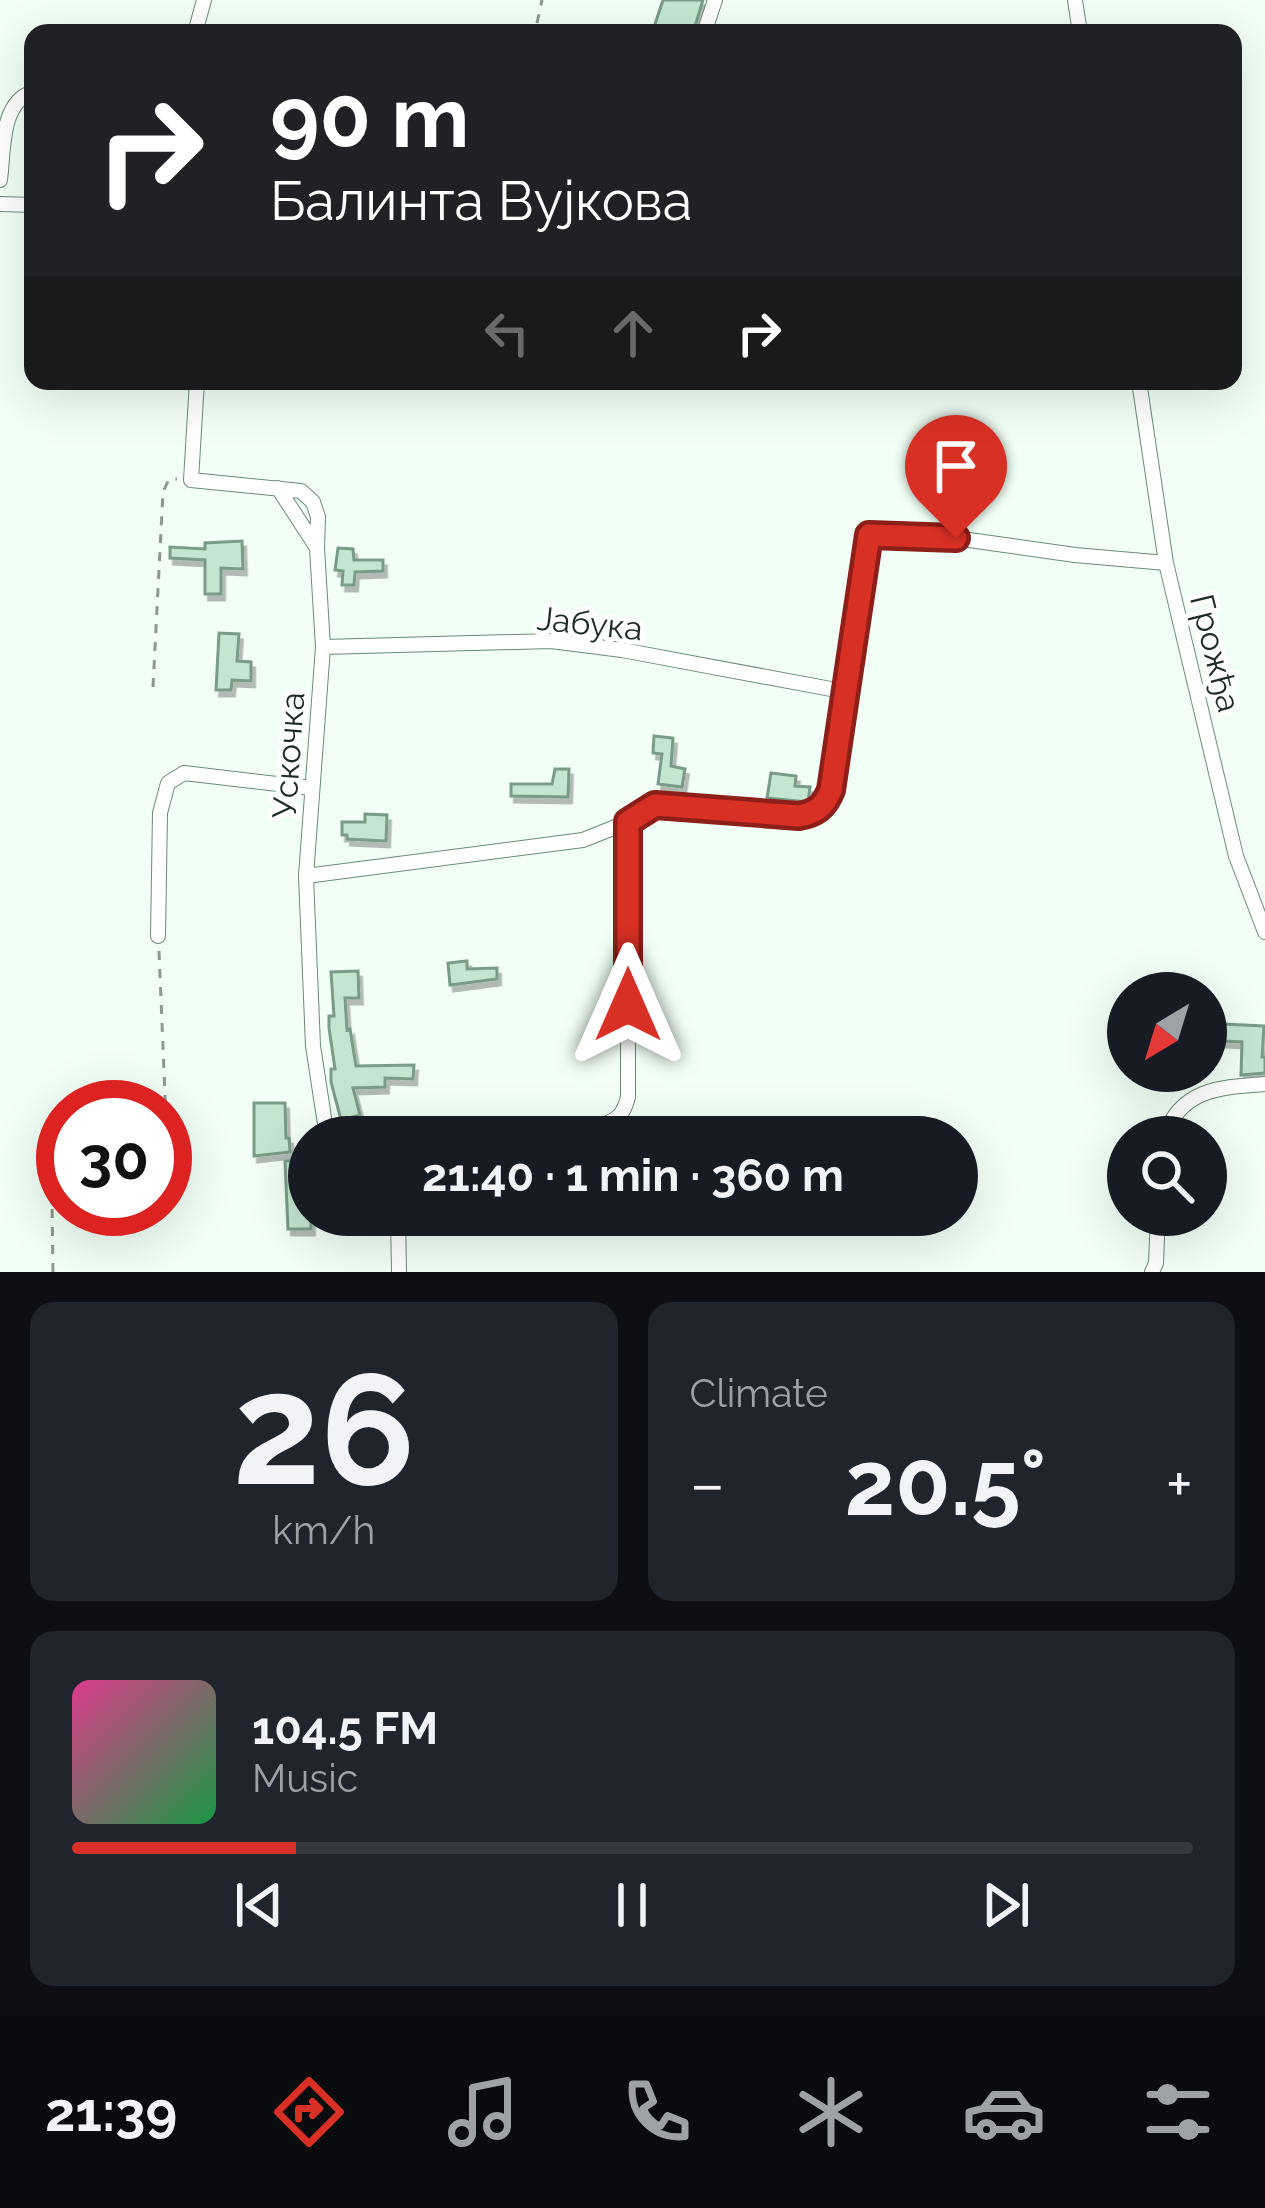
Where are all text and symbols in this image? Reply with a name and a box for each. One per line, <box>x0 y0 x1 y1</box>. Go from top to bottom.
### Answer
text: 90 m <box>270 68 469 167</box>
icon: right <box>72 72 228 228</box>
text: Балинта Вујкова <box>270 169 692 233</box>
icon: left <box>474 300 540 366</box>
icon: ahead <box>600 300 666 366</box>
icon: right <box>726 300 792 366</box>
pin <box>905 415 1007 538</box>
icon: arrive <box>923 433 989 499</box>
street label: Грожђа <box>1182 590 1249 716</box>
street label: Јабука <box>535 599 645 648</box>
street label: Ускочка <box>265 691 312 819</box>
position arrow <box>565 942 691 1068</box>
north arrow <box>1107 972 1227 1092</box>
map controls <box>1107 972 1227 1236</box>
speed limit sign: 30 <box>36 1080 192 1236</box>
button: search <box>1107 1116 1227 1236</box>
text: 21:40 · 1 min · 360 m <box>422 1149 844 1202</box>
text: 26 <box>232 1337 415 1521</box>
text: Climate <box>690 1370 828 1416</box>
text: 20.5° <box>844 1430 1046 1536</box>
text: − <box>690 1445 725 1522</box>
text: + <box>1166 1445 1193 1522</box>
text: km/h <box>272 1507 375 1553</box>
text: 104.5 FM <box>252 1702 438 1755</box>
text: Music <box>252 1755 358 1801</box>
icon: previous <box>226 1872 292 1938</box>
icon: pause <box>599 1872 665 1938</box>
icon: next <box>973 1872 1039 1938</box>
icon: directions <box>267 2070 351 2154</box>
icon: music <box>441 2070 525 2154</box>
icon: phone <box>615 2070 699 2154</box>
icon: climate <box>789 2070 873 2154</box>
icon: car <box>962 2070 1046 2154</box>
icon: filters <box>1136 2070 1220 2154</box>
text: 21:39 <box>45 2080 177 2144</box>

